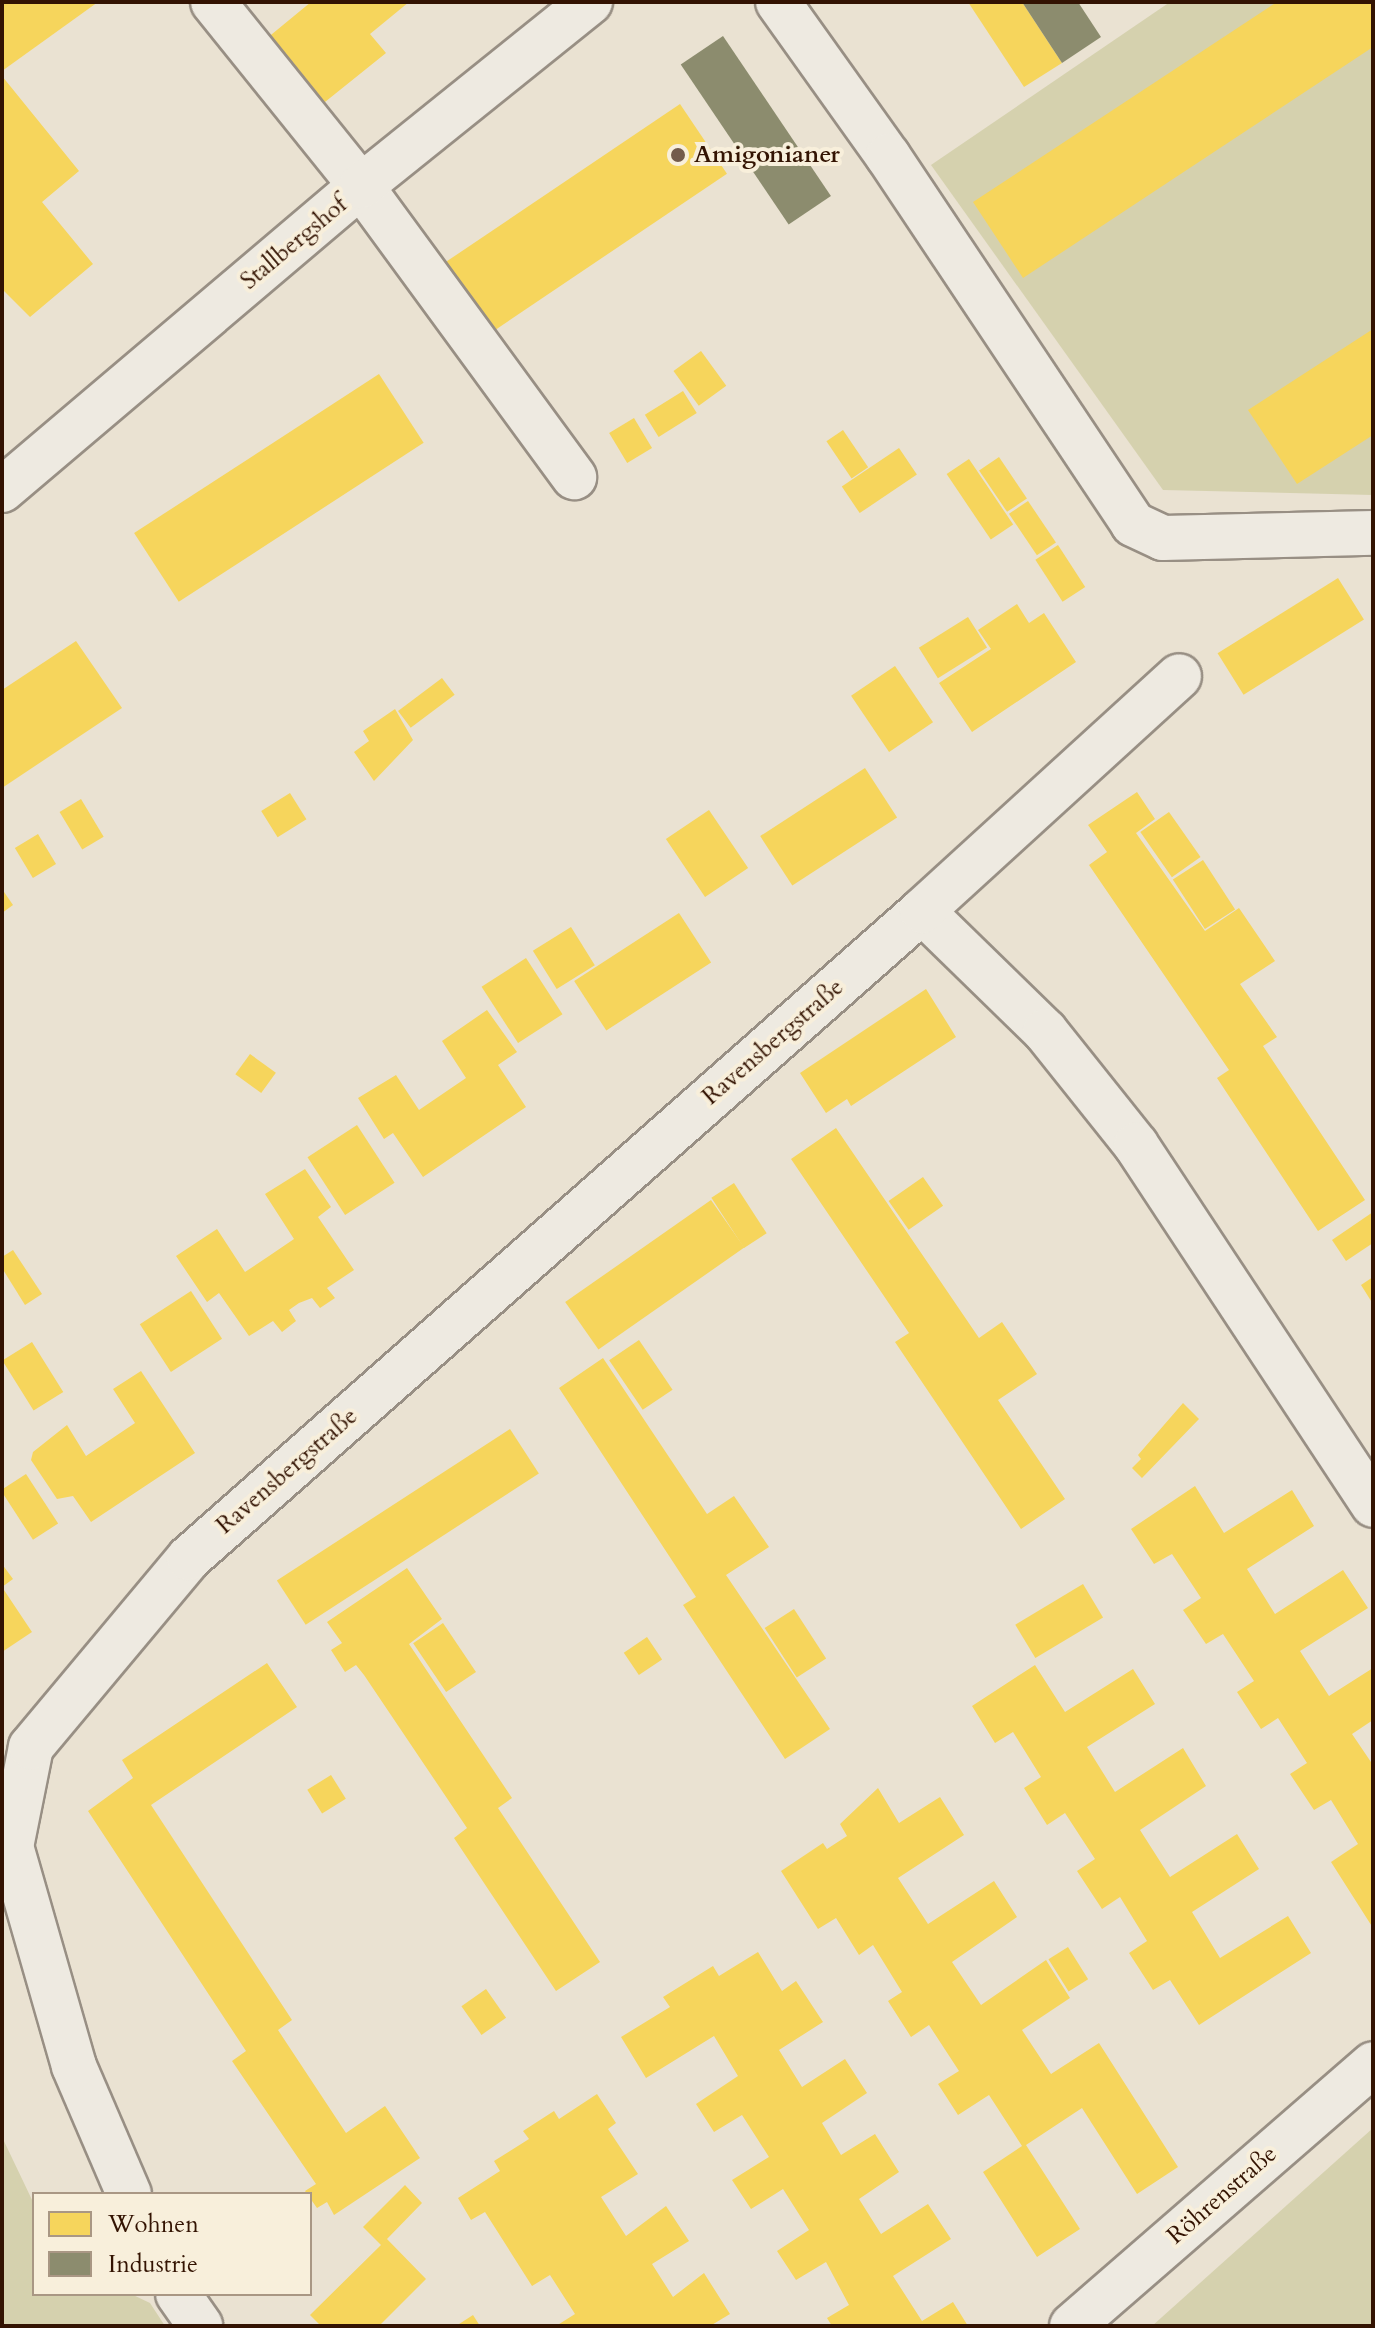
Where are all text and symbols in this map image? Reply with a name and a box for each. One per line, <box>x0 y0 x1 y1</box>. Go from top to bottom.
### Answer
place label: Amigonianer <box>694 141 840 169</box>
marker: Amigonianer <box>669 146 687 164</box>
street label: Stallbergshof <box>235 190 353 296</box>
street label: Ravensbergstraße <box>697 973 849 1111</box>
street label: Ravensbergstraße <box>211 1402 363 1540</box>
street label: Röhrenstraße <box>1161 2140 1283 2250</box>
legend <box>32 2192 312 2296</box>
text: Wohnen <box>108 2208 199 2241</box>
text: Industrie <box>108 2248 198 2281</box>

